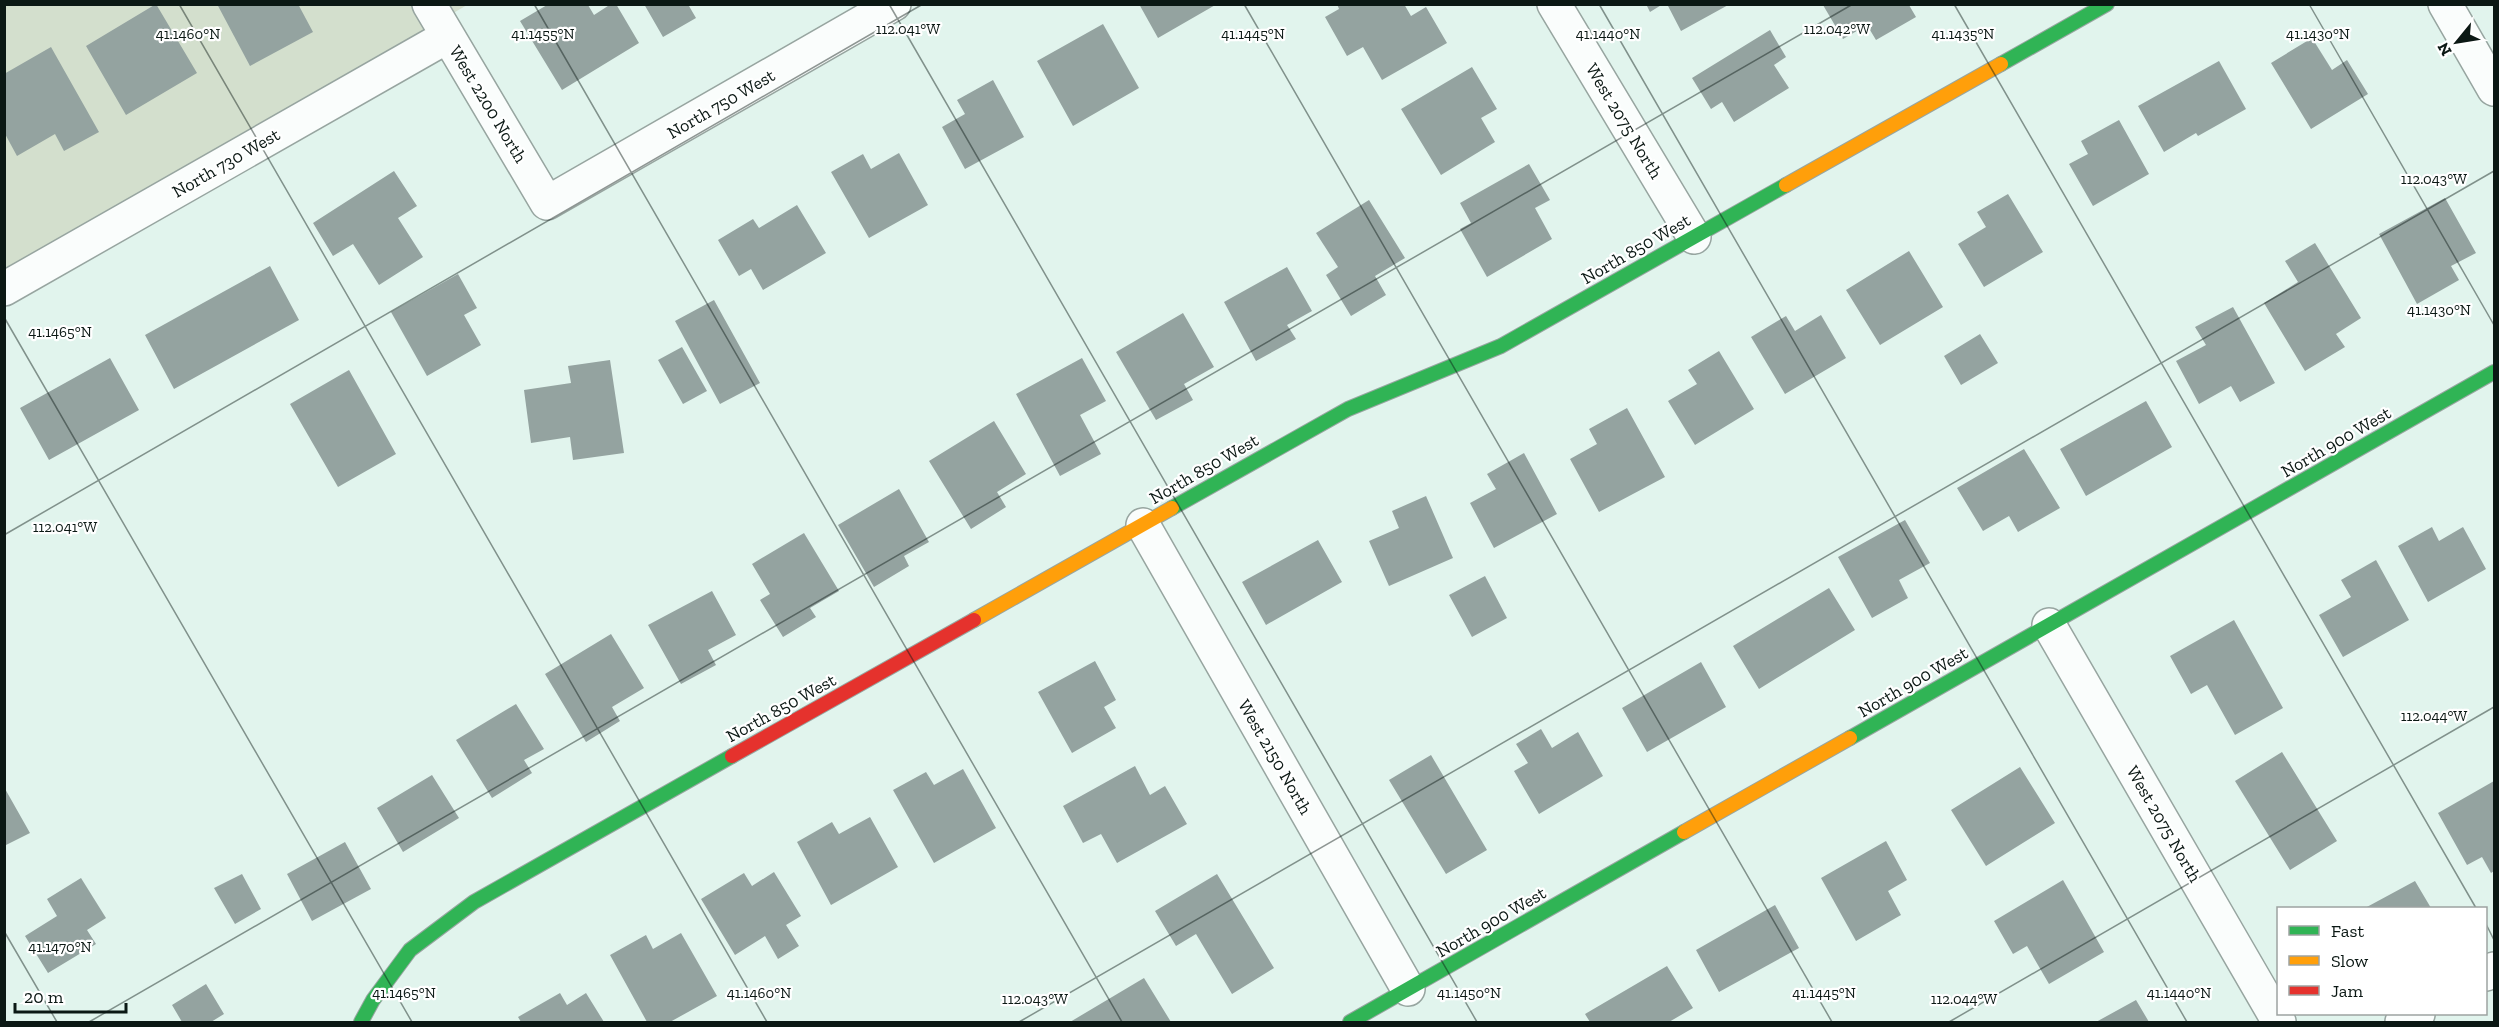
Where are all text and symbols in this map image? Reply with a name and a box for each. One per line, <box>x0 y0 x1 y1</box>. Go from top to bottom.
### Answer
north arrow <box>2427 12 2487 72</box>
text: 112.041°W <box>876 20 940 38</box>
text: 112.042°W <box>1804 20 1870 38</box>
text: 41.1460°N <box>156 25 220 43</box>
text: 41.1455°N <box>511 25 575 43</box>
text: 41.1445°N <box>1221 25 1285 43</box>
text: 41.1440°N <box>1576 25 1640 43</box>
text: 41.1435°N <box>1932 25 1994 43</box>
text: 41.1430°N <box>2286 25 2350 43</box>
text: N <box>2433 39 2456 59</box>
street label: West 2200 North <box>444 41 532 167</box>
street label: West 2075 North <box>1581 59 1667 183</box>
street label: North 750 West <box>663 64 779 144</box>
street label: North 730 West <box>168 123 284 203</box>
text: 112.043°W <box>2401 170 2467 188</box>
street label: North 850 West <box>1578 209 1695 289</box>
text: 41.1430°N <box>2407 301 2471 319</box>
text: 41.1465°N <box>28 323 92 341</box>
street label: North 900 West <box>2277 402 2395 482</box>
street label: North 850 West <box>1146 429 1263 509</box>
text: 112.041°W <box>33 518 97 536</box>
street label: North 900 West <box>1854 642 1972 722</box>
street label: North 850 West <box>722 669 840 747</box>
street label: West 2150 North <box>1233 695 1317 819</box>
text: 112.044°W <box>2401 707 2467 725</box>
street label: West 2075 North <box>2122 762 2206 886</box>
street label: North 900 West <box>1432 882 1550 962</box>
legend <box>2277 907 2487 1015</box>
text: Fast <box>2331 920 2364 942</box>
text: 41.1470°N <box>28 938 92 956</box>
text: Slow <box>2331 950 2368 972</box>
scale bar <box>15 976 126 1014</box>
text: Jam <box>2331 980 2363 1002</box>
text: 41.1465°N <box>372 984 436 1002</box>
text: 41.1460°N <box>727 984 791 1002</box>
text: 41.1450°N <box>1437 984 1501 1002</box>
text: 41.1445°N <box>1792 984 1856 1002</box>
text: 41.1440°N <box>2147 984 2211 1002</box>
text: 20 m <box>24 986 64 1008</box>
text: 112.043°W <box>1002 990 1068 1008</box>
text: 112.044°W <box>1931 990 1997 1008</box>

